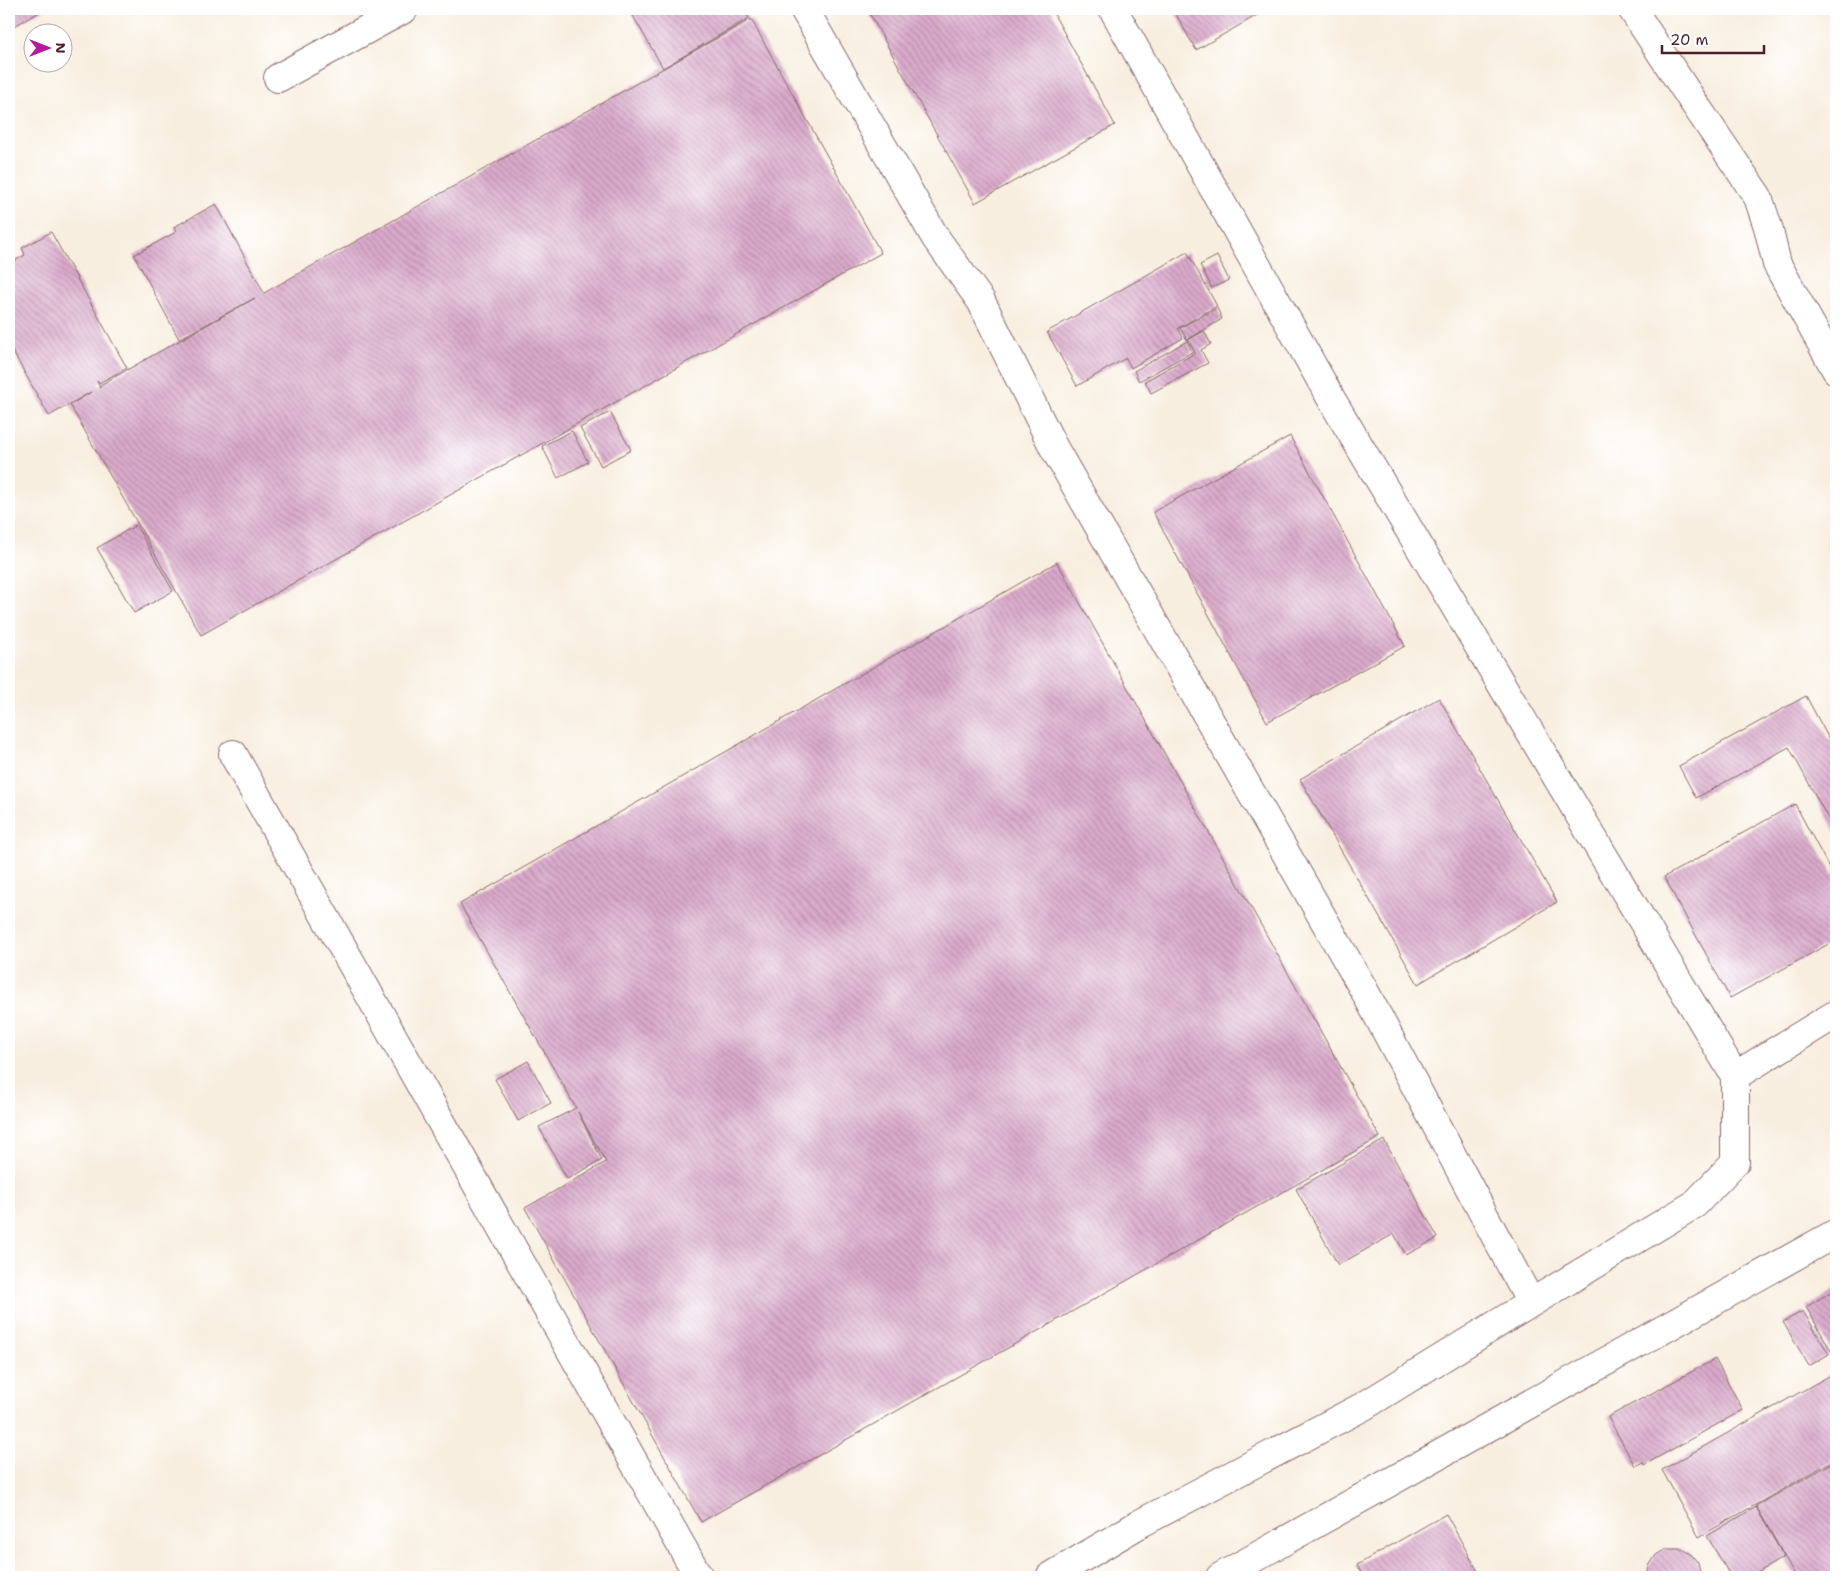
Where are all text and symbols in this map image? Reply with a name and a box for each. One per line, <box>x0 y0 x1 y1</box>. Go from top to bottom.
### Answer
north arrow <box>22 22 72 72</box>
scale bar <box>1662 22 1765 54</box>
text: 20 m <box>1670 30 1709 50</box>
text: N <box>52 42 70 54</box>

